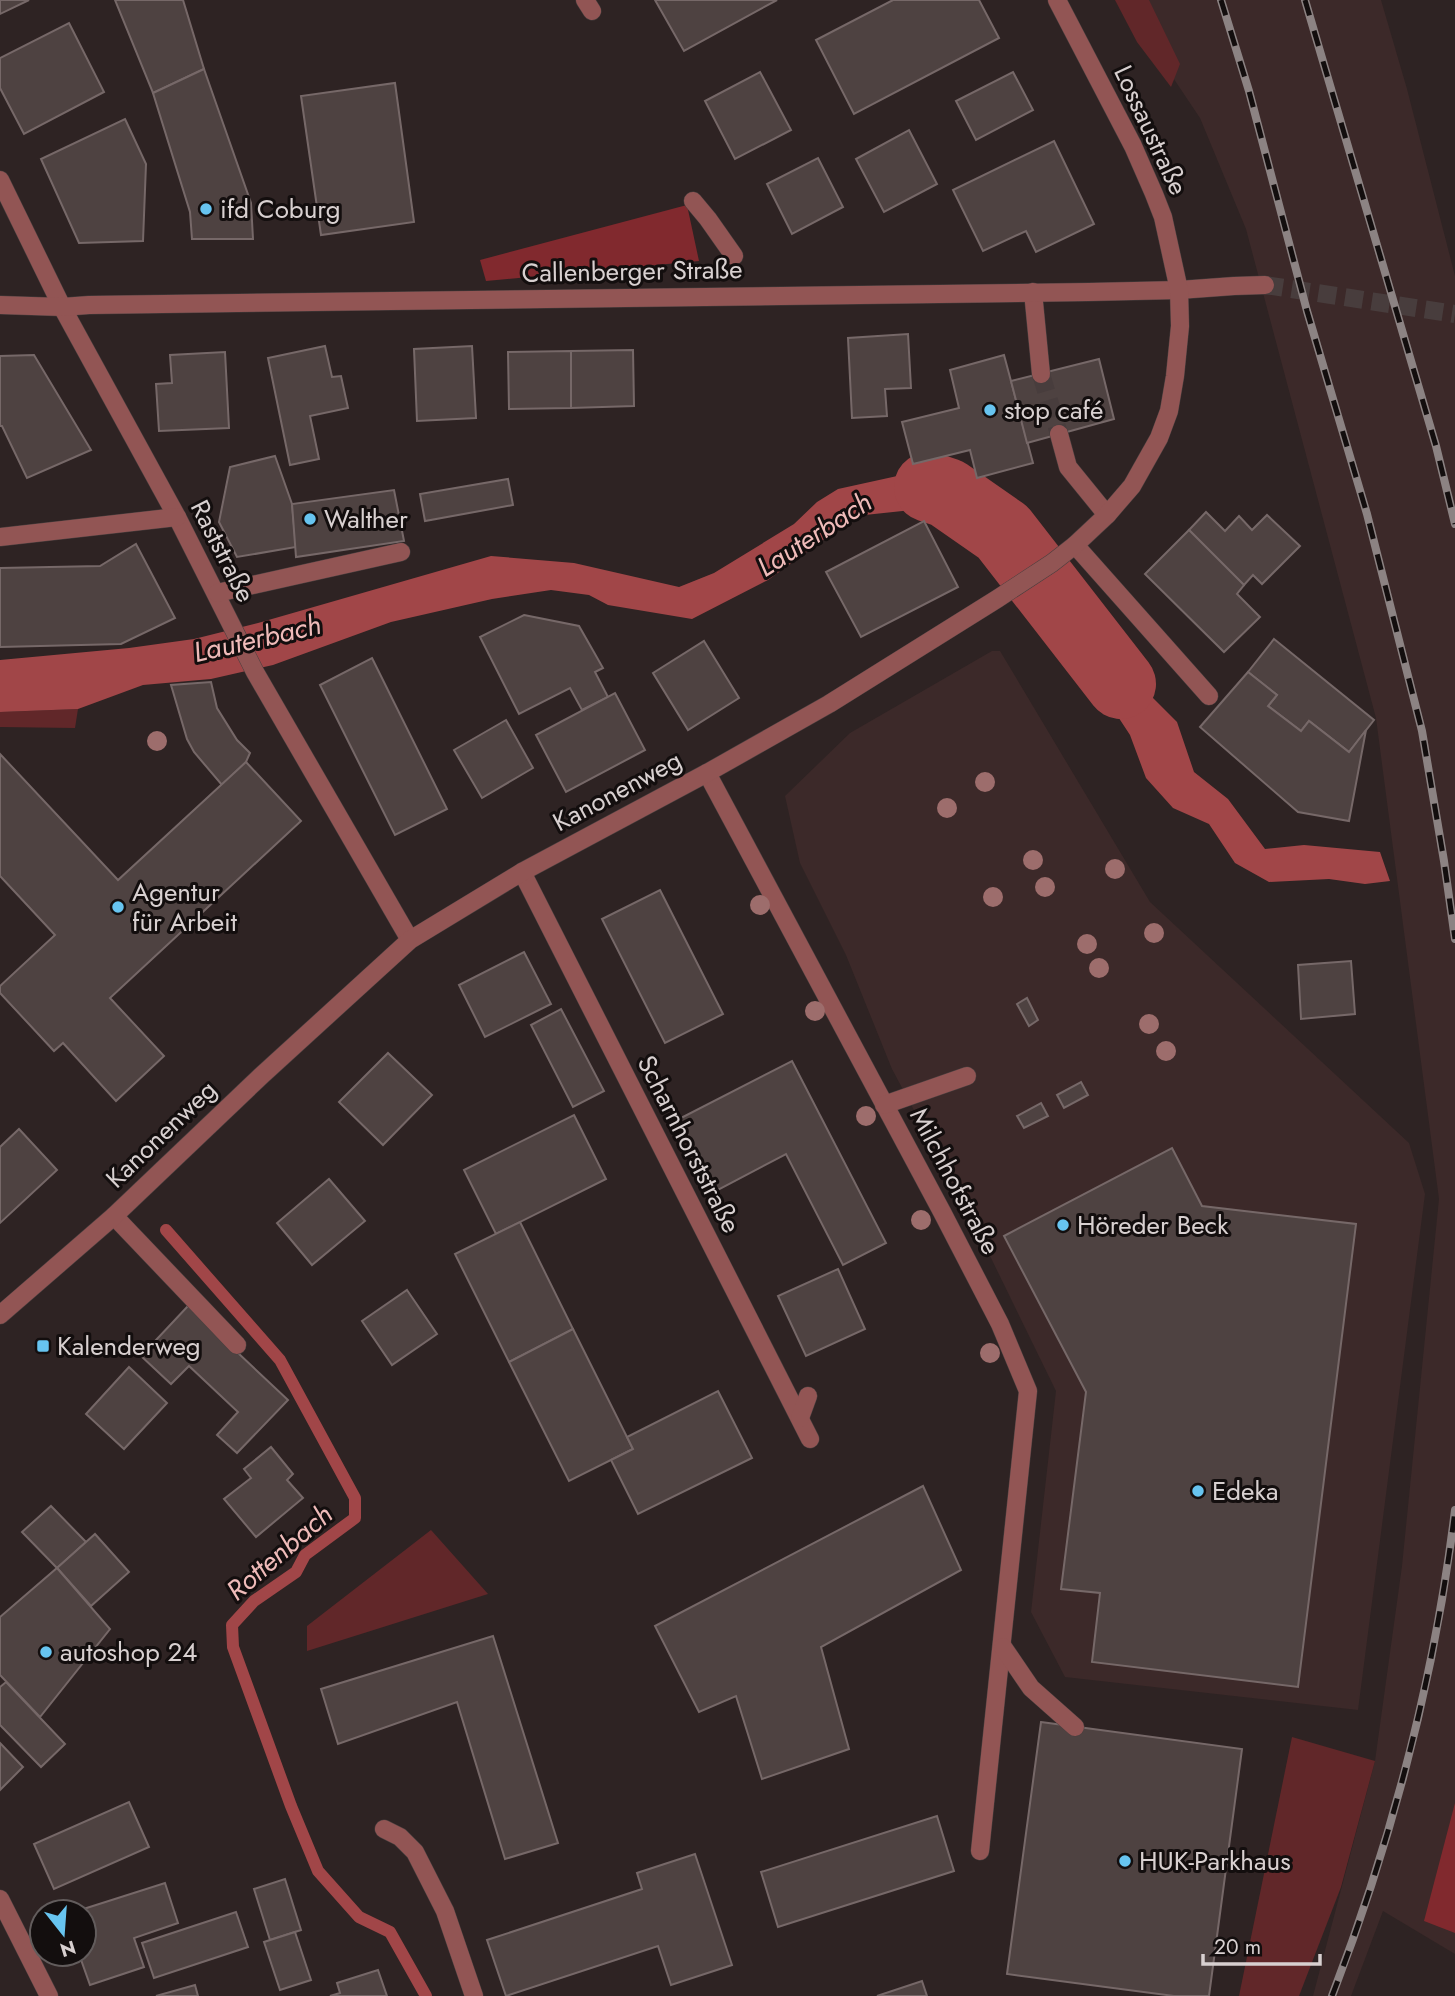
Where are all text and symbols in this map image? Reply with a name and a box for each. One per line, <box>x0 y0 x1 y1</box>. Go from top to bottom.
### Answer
street label: Lossaustraße <box>1104 59 1198 201</box>
place label: ifd Coburg <box>220 190 341 228</box>
marker: ifd Coburg <box>198 201 214 217</box>
street label: Callenberger Straße <box>521 250 743 292</box>
place label: stop café <box>1004 391 1103 429</box>
marker: stop café <box>982 402 998 418</box>
water label: Lauterbach <box>749 482 880 587</box>
street label: Raststraße <box>181 493 265 609</box>
place label: Walther <box>324 500 408 538</box>
marker: Walther <box>302 511 318 527</box>
water label: Lauterbach <box>189 604 325 673</box>
street label: Kanonenweg <box>546 741 688 841</box>
place label: Agentur für Arbeit <box>132 873 238 941</box>
marker: Agentur für Arbeit <box>110 899 126 915</box>
street label: Scharnhorststraße <box>628 1048 750 1240</box>
street label: Kanonenweg <box>97 1071 225 1197</box>
street label: Milchhofstraße <box>900 1101 1010 1261</box>
place label: Höreder Beck <box>1077 1206 1229 1244</box>
marker: Höreder Beck <box>1055 1217 1071 1233</box>
place label: Kalenderweg <box>57 1327 201 1365</box>
marker: Kalenderweg <box>35 1338 51 1354</box>
place label: Edeka <box>1212 1472 1278 1510</box>
marker: Edeka <box>1190 1483 1206 1499</box>
water label: Rottenbach <box>217 1494 342 1610</box>
place label: autoshop 24 <box>60 1633 198 1671</box>
marker: autoshop 24 <box>38 1644 54 1660</box>
place label: HUK-Parkhaus <box>1139 1842 1291 1880</box>
marker: HUK-Parkhaus <box>1117 1853 1133 1869</box>
north arrow <box>28 1898 98 1968</box>
scale bar <box>1203 1923 1320 1967</box>
text: 20 m <box>1214 1932 1261 1962</box>
text: N <box>57 1934 79 1964</box>

